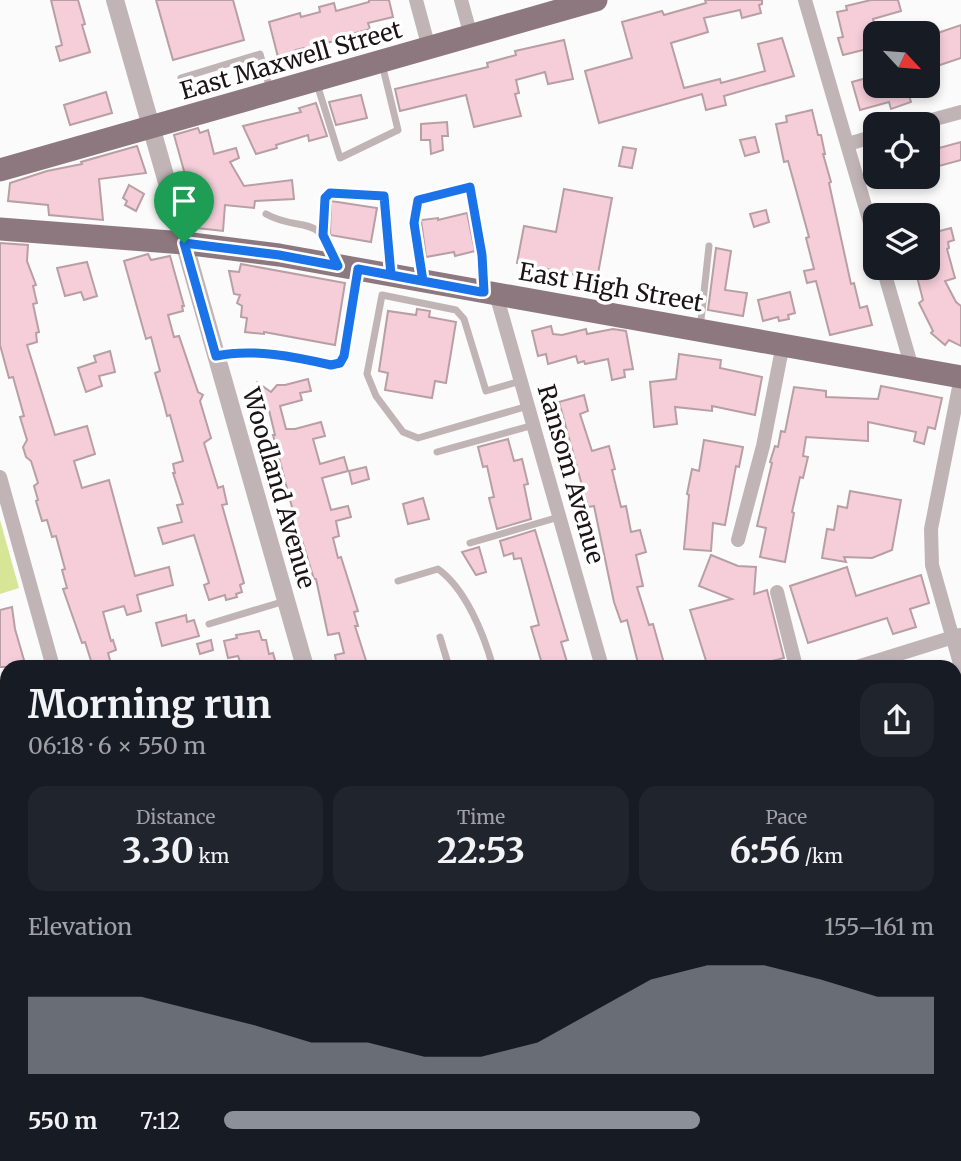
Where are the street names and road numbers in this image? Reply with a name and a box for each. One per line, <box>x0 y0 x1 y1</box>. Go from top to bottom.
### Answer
street label: East Maxwell Street <box>177 13 406 106</box>
street label: East High Street <box>516 256 706 319</box>
street label: Ransom Avenue <box>531 381 611 567</box>
street label: Woodland Avenue <box>235 383 322 592</box>

